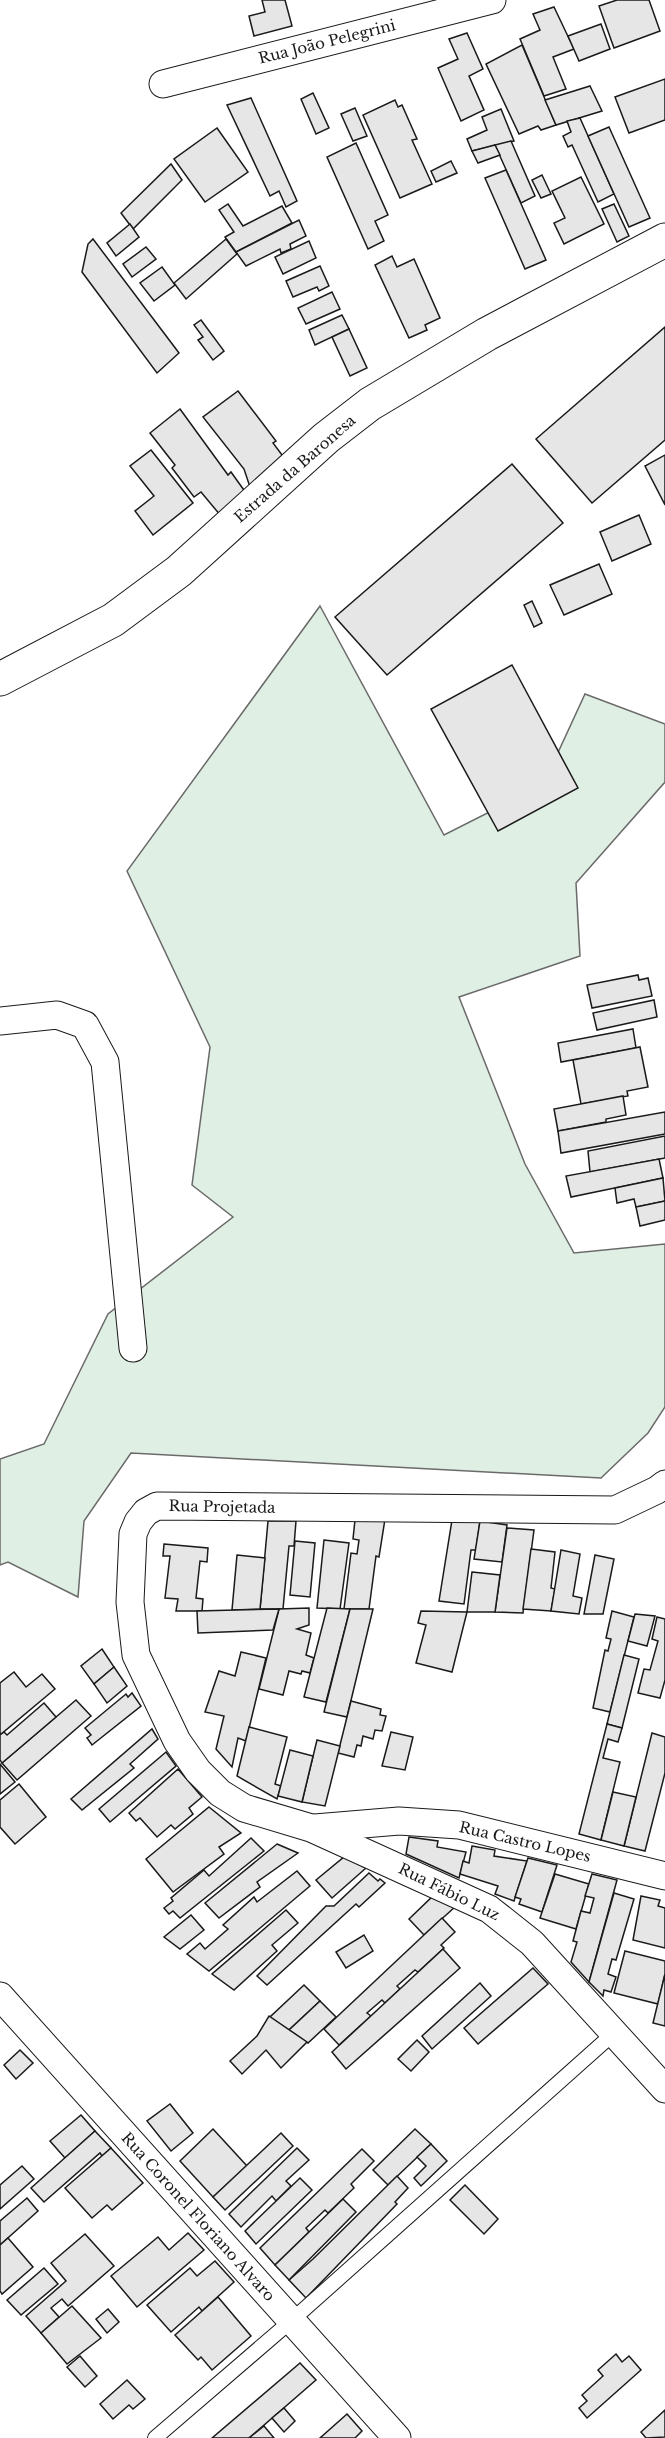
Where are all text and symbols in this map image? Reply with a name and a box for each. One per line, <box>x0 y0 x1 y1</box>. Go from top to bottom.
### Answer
street label: Rua João Pelegrini <box>256 15 397 68</box>
street label: Estrada da Baronesa <box>230 410 360 527</box>
street label: Rua Projetada <box>168 1496 276 1517</box>
street label: Rua Castro Lopes <box>457 1817 593 1866</box>
street label: Rua Fábio Luz <box>395 1859 503 1924</box>
street label: Rua Coronel Floriano Alvaro <box>117 2128 279 2305</box>

